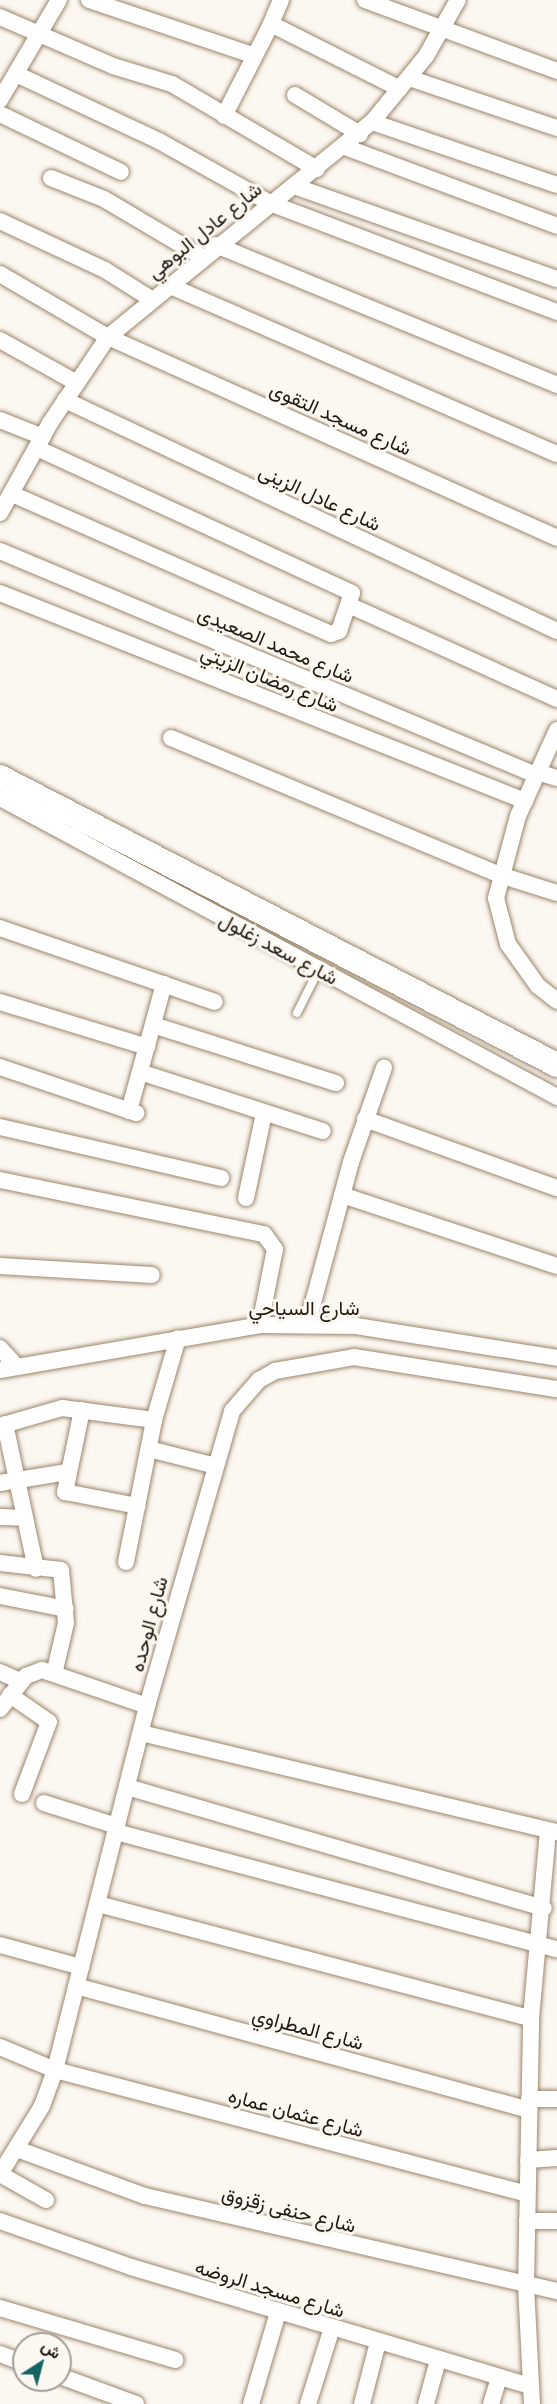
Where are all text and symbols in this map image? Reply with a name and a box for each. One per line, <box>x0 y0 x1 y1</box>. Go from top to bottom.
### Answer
street label: شارع عادل البوهي <box>142 176 266 284</box>
street label: شارع مسجد التقوى <box>267 376 415 460</box>
street label: شارع عادل الزينى <box>255 458 385 536</box>
street label: شارع محمد الصعيدى <box>194 600 358 688</box>
street label: شارع رمضان الزيتي <box>198 640 342 716</box>
street label: شارع سعد زغلول <box>215 907 343 989</box>
street label: شارع السياحي <box>248 1295 360 1319</box>
street label: شارع الوحده <box>124 1574 172 1674</box>
street label: شارع المطراوي <box>250 2002 366 2054</box>
street label: شارع عثمان عماره <box>226 2082 366 2142</box>
street label: شارع حنفى زقزوق <box>219 2181 359 2237</box>
street label: شارع مسجد الروضه <box>192 2254 348 2322</box>
north arrow <box>12 2332 72 2392</box>
text: ش <box>38 2335 65 2363</box>

